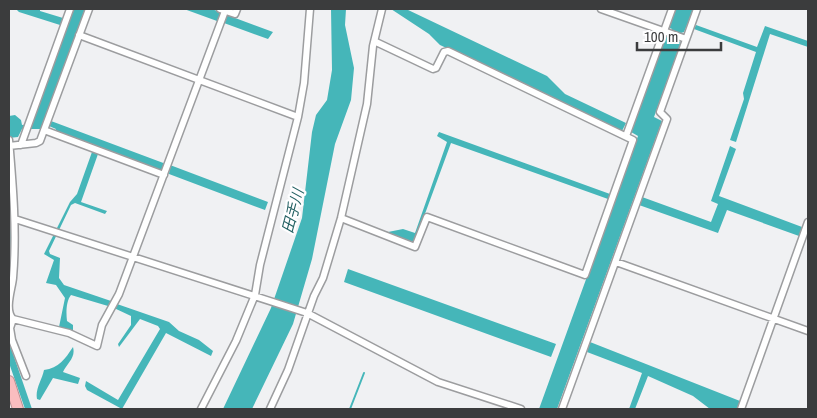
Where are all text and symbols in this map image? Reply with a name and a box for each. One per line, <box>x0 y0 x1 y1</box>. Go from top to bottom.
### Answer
scale bar <box>637 20 721 52</box>
text: 100 m <box>644 26 678 47</box>
water label: 田手川 <box>277 184 309 235</box>

